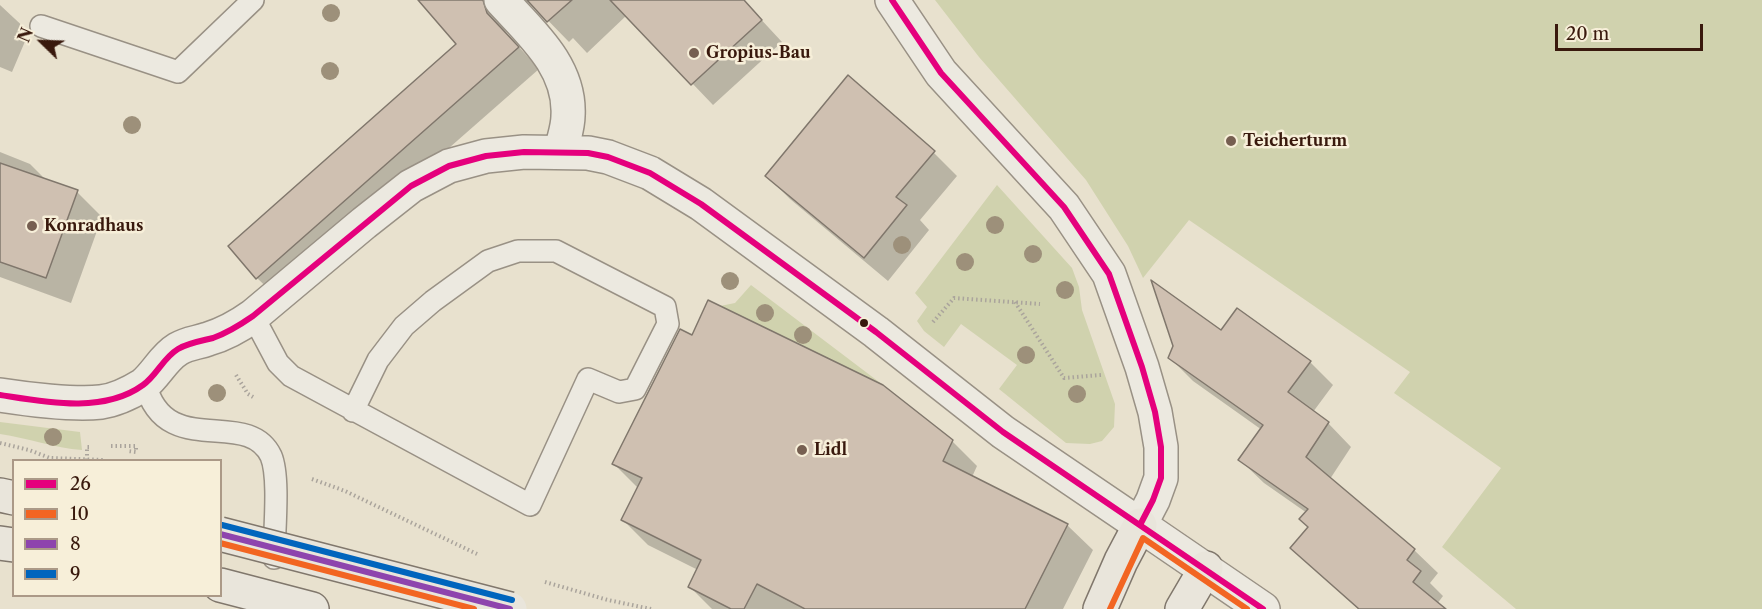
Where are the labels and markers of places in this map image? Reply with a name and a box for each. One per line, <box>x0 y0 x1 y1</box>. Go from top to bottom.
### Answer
place label: Gropius-Bau <box>706 43 810 63</box>
marker: Gropius-Bau <box>687 46 701 60</box>
place label: Teicherturm <box>1243 131 1347 151</box>
marker: Teicherturm <box>1224 134 1238 148</box>
place label: Konradhaus <box>44 216 143 236</box>
marker: Konradhaus <box>25 219 39 233</box>
unlabelled marker <box>858 317 870 329</box>
place label: Lidl <box>814 440 847 460</box>
marker: Lidl <box>795 443 809 457</box>

